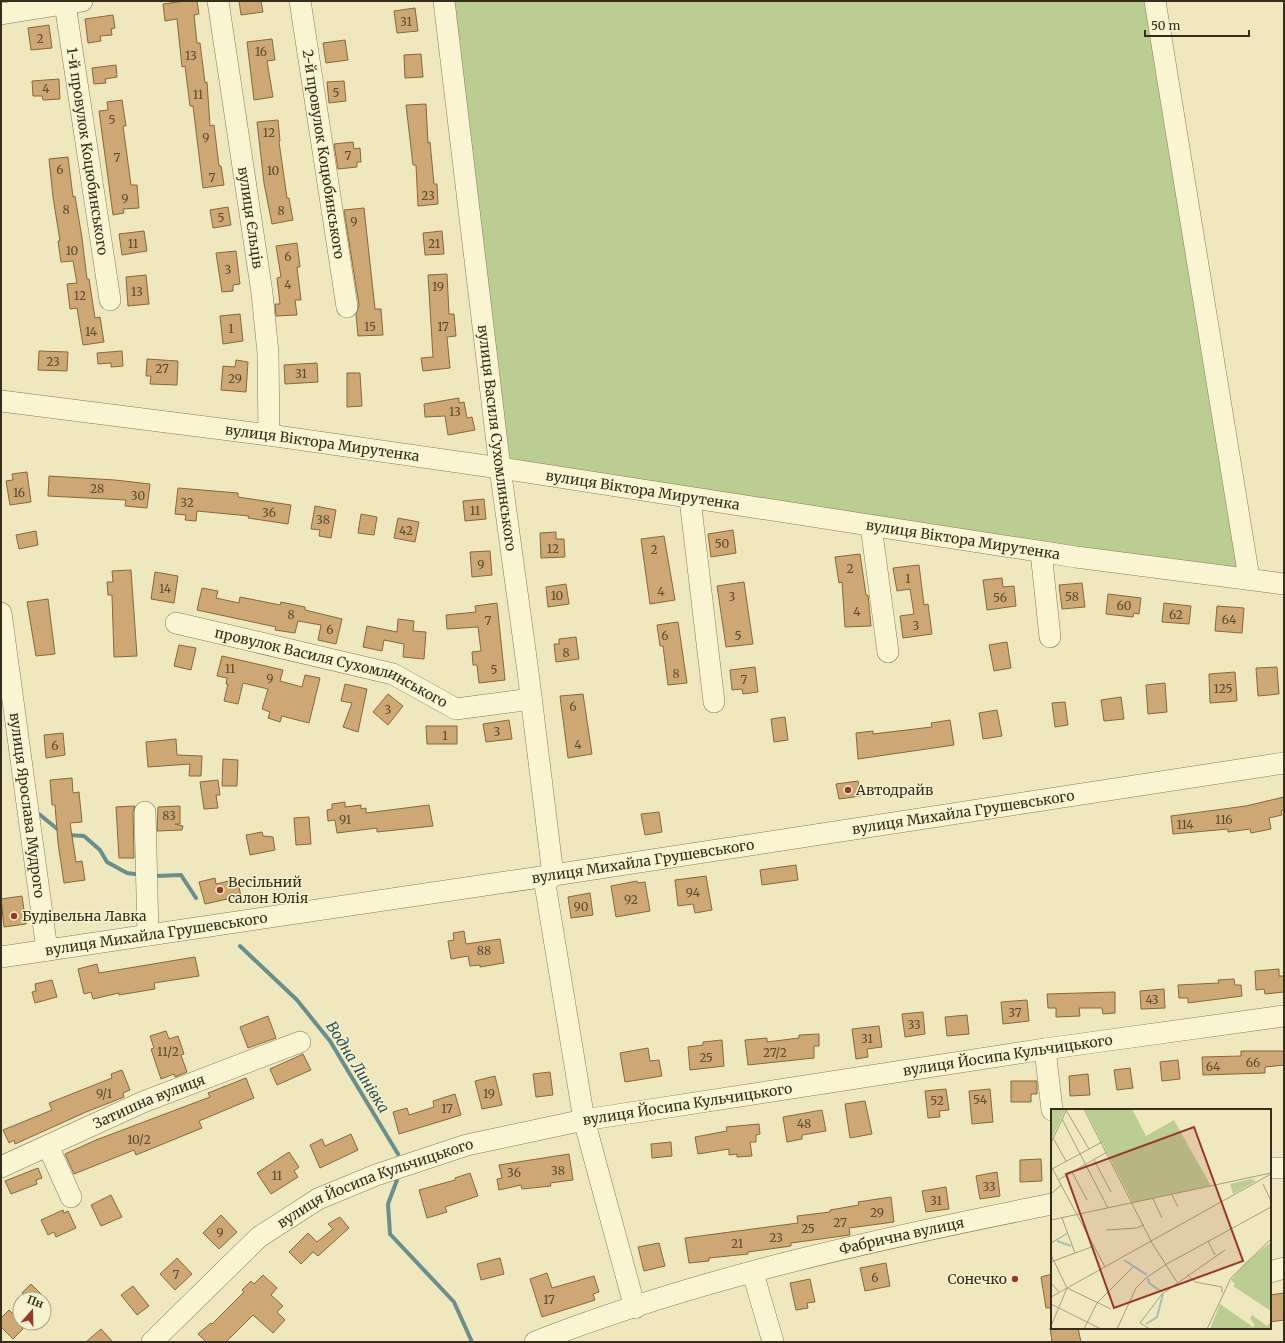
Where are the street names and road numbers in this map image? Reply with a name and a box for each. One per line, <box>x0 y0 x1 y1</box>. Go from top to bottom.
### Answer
street label: 1-й провулок Коцюбинського <box>63 46 112 256</box>
street label: 2-й провулок Коцюбинського <box>299 48 349 260</box>
street label: вулиця Єльців <box>234 165 267 270</box>
street label: вулиця Василя Сухомлинського <box>474 324 520 552</box>
street label: вулиця Віктора Мирутенка <box>224 420 421 465</box>
street label: вулиця Віктора Мирутенка <box>544 466 742 514</box>
street label: вулиця Віктора Мирутенка <box>865 516 1062 563</box>
street label: провулок Василя Сухомлинського <box>213 623 451 712</box>
street label: вулиця Ярослава Мудрого <box>6 711 49 899</box>
street label: вулиця Михайла Грушевського <box>851 786 1076 838</box>
street label: вулиця Михайла Грушевського <box>530 835 755 887</box>
street label: вулиця Михайла Грушевського <box>44 909 269 959</box>
street label: вулиця Йосипа Кульчицького <box>902 1031 1114 1080</box>
street label: Затишна вулиця <box>90 1070 208 1133</box>
street label: вулиця Йосипа Кульчицького <box>581 1079 793 1129</box>
street label: вулиця Йосипа Кульчицького <box>274 1135 475 1232</box>
street label: Фабрична вулиця <box>837 1213 966 1259</box>

